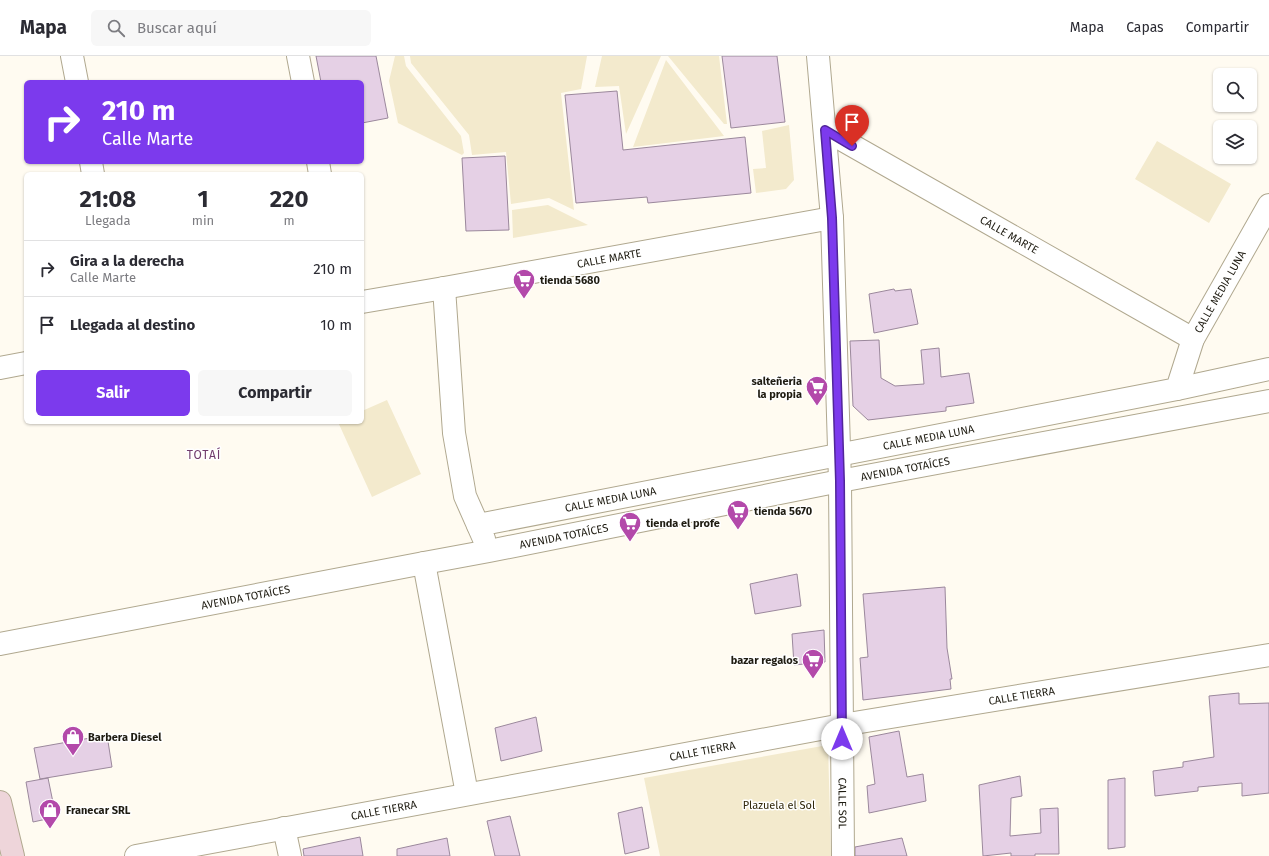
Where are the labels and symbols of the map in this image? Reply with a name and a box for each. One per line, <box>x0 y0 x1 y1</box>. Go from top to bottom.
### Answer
pin <box>835 105 869 146</box>
street label: CALLE MARTE <box>978 213 1041 256</box>
street label: CALLE MARTE <box>576 246 642 270</box>
street label: CALLE MEDIA LUNA <box>1191 248 1249 335</box>
supermarket icon: tienda 5680 <box>511 267 537 300</box>
place label: tienda 5680 <box>540 274 600 287</box>
supermarket icon: salteñeria la propia <box>804 374 830 407</box>
place label: salteñeria la propia <box>752 375 802 401</box>
street label: CALLE MEDIA LUNA <box>882 422 976 453</box>
district label: TOTAÍ <box>187 447 221 462</box>
street label: AVENIDA TOTAÍCES <box>860 454 951 484</box>
street label: CALLE MEDIA LUNA <box>564 484 658 514</box>
supermarket icon: tienda 5670 <box>725 498 751 531</box>
place label: tienda 5670 <box>754 505 813 518</box>
supermarket icon: tienda el profe <box>617 510 643 543</box>
place label: tienda el profe <box>646 517 720 530</box>
street label: AVENIDA TOTAÍCES <box>518 521 609 551</box>
street label: AVENIDA TOTAÍCES <box>200 582 291 612</box>
supermarket icon: bazar regalos <box>800 647 826 680</box>
place label: bazar regalos <box>731 654 799 667</box>
street label: CALLE TIERRA <box>988 684 1056 707</box>
position arrow <box>821 718 863 760</box>
shop icon: Barbera Diesel <box>60 724 86 757</box>
place label: Barbera Diesel <box>88 731 162 744</box>
street label: CALLE TIERRA <box>668 738 737 763</box>
street label: CALLE SOL <box>836 778 849 830</box>
shop icon: Franecar SRL <box>37 797 63 830</box>
street label: CALLE TIERRA <box>350 797 418 823</box>
park label: Plazuela el Sol <box>743 799 815 812</box>
place label: Franecar SRL <box>66 804 131 817</box>

